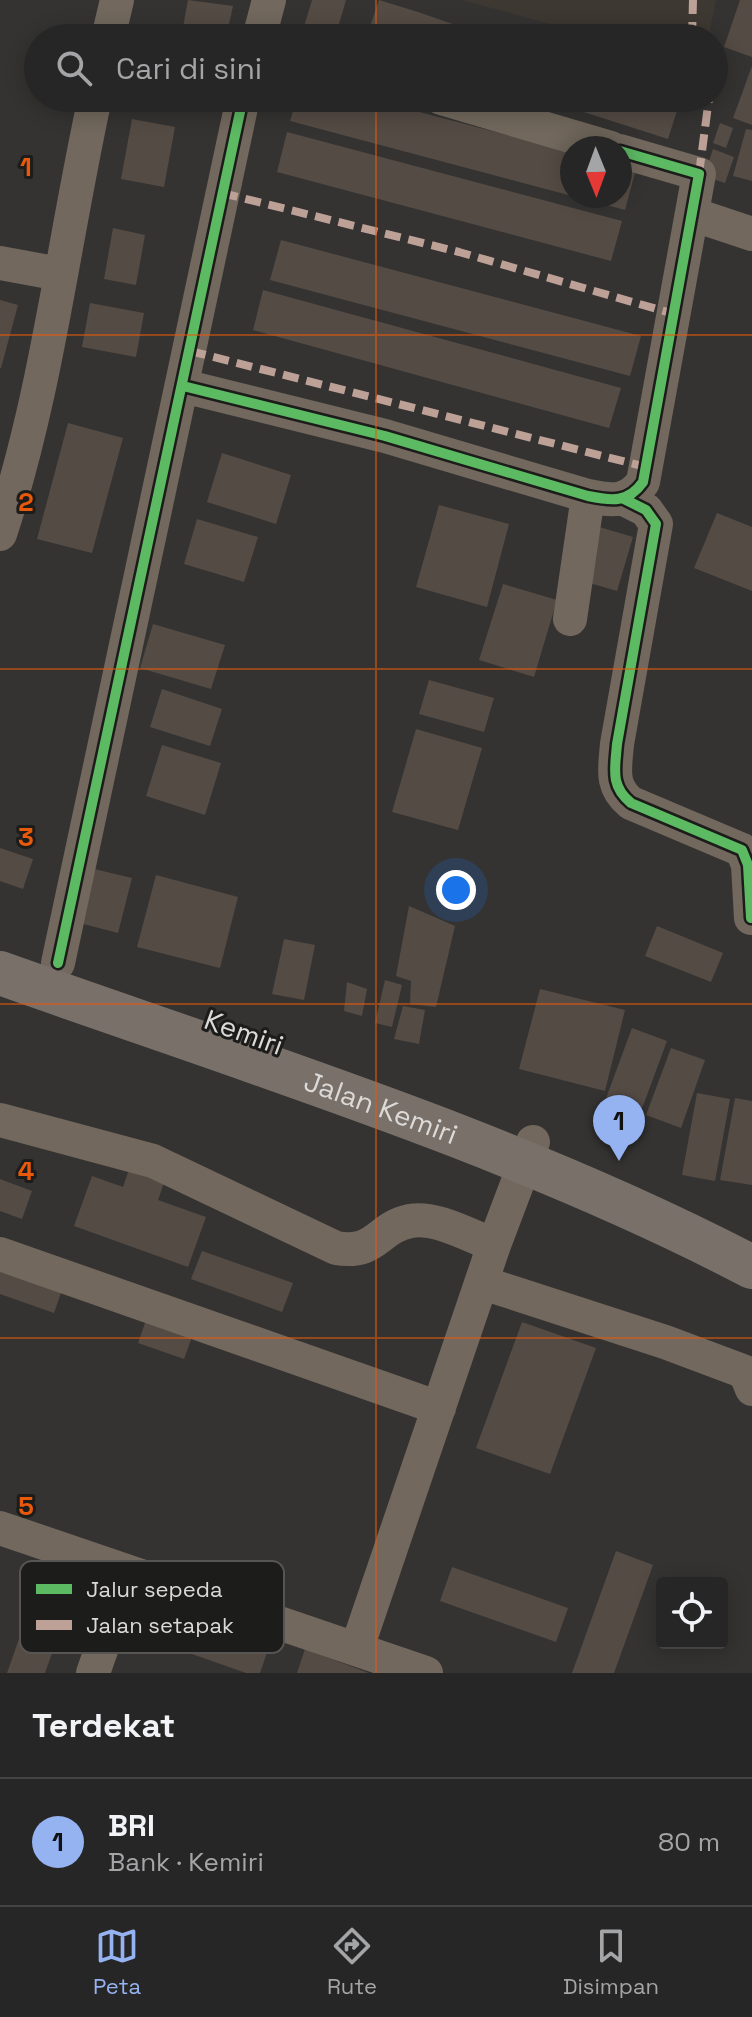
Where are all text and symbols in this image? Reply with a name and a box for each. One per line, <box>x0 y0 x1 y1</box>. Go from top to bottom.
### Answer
search box <box>24 24 728 112</box>
icon: search <box>52 46 96 90</box>
text: Cari di sini <box>116 49 262 88</box>
north arrow <box>560 136 632 208</box>
text: 1 <box>20 150 32 184</box>
text: 2 <box>18 485 34 519</box>
text: 3 <box>18 820 34 854</box>
your location <box>436 870 476 910</box>
street label: Kemiri <box>200 1001 288 1063</box>
street label: Jalan Kemiri <box>299 1063 463 1152</box>
pin: 1 <box>593 1095 645 1161</box>
text: 4 <box>18 1154 34 1188</box>
text: 5 <box>18 1489 34 1523</box>
legend <box>20 1561 284 1653</box>
text: Jalur sepeda <box>86 1575 223 1603</box>
map controls <box>656 1577 728 1649</box>
button: locate <box>656 1577 728 1649</box>
text: Jalan setapak <box>86 1611 234 1639</box>
text: Terdekat <box>32 1704 175 1747</box>
text: BRI <box>108 1806 155 1845</box>
text: 1 <box>52 1825 64 1859</box>
text: 80 m <box>658 1825 720 1859</box>
text: Bank · Kemiri <box>108 1845 264 1879</box>
tab: Peta <box>93 1924 141 2000</box>
tab: Rute <box>327 1924 377 2000</box>
tab: Disimpan <box>563 1924 659 2000</box>

